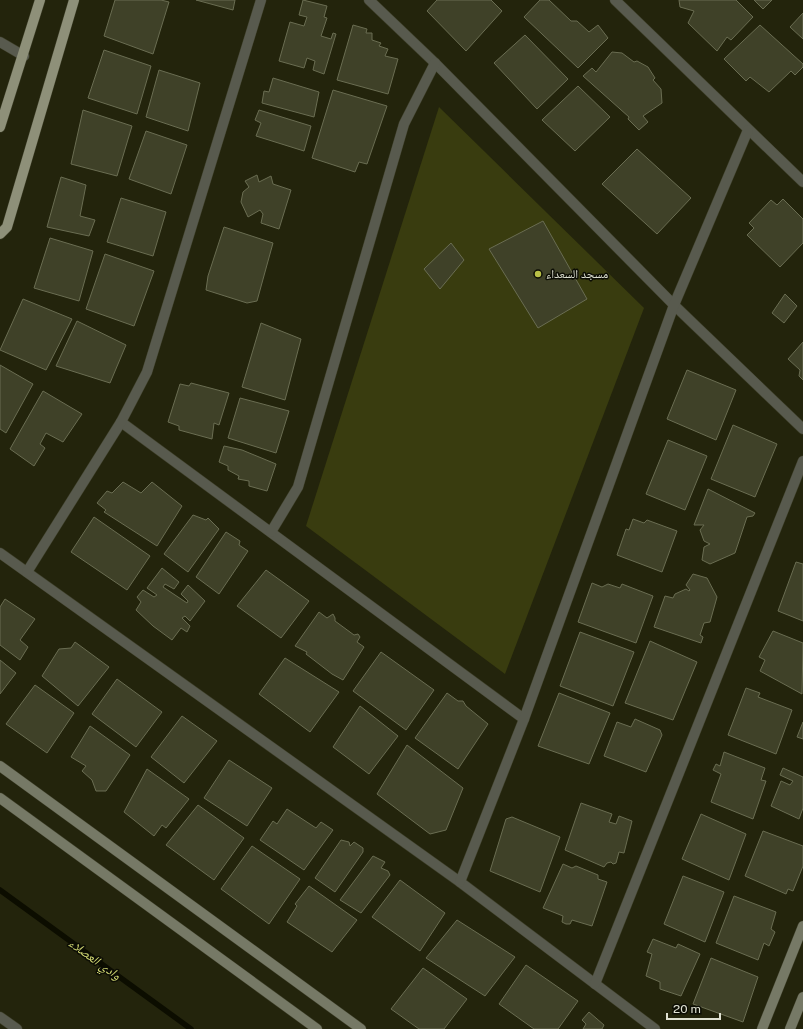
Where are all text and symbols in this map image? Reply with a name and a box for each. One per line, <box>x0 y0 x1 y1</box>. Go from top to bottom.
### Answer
place label: مسجد السعداء <box>546 267 608 281</box>
marker: مسجد السعداء <box>533 269 543 279</box>
water label: وادي العصلاء <box>64 935 124 986</box>
scale bar <box>667 995 720 1021</box>
text: 20 m <box>673 1002 701 1016</box>

